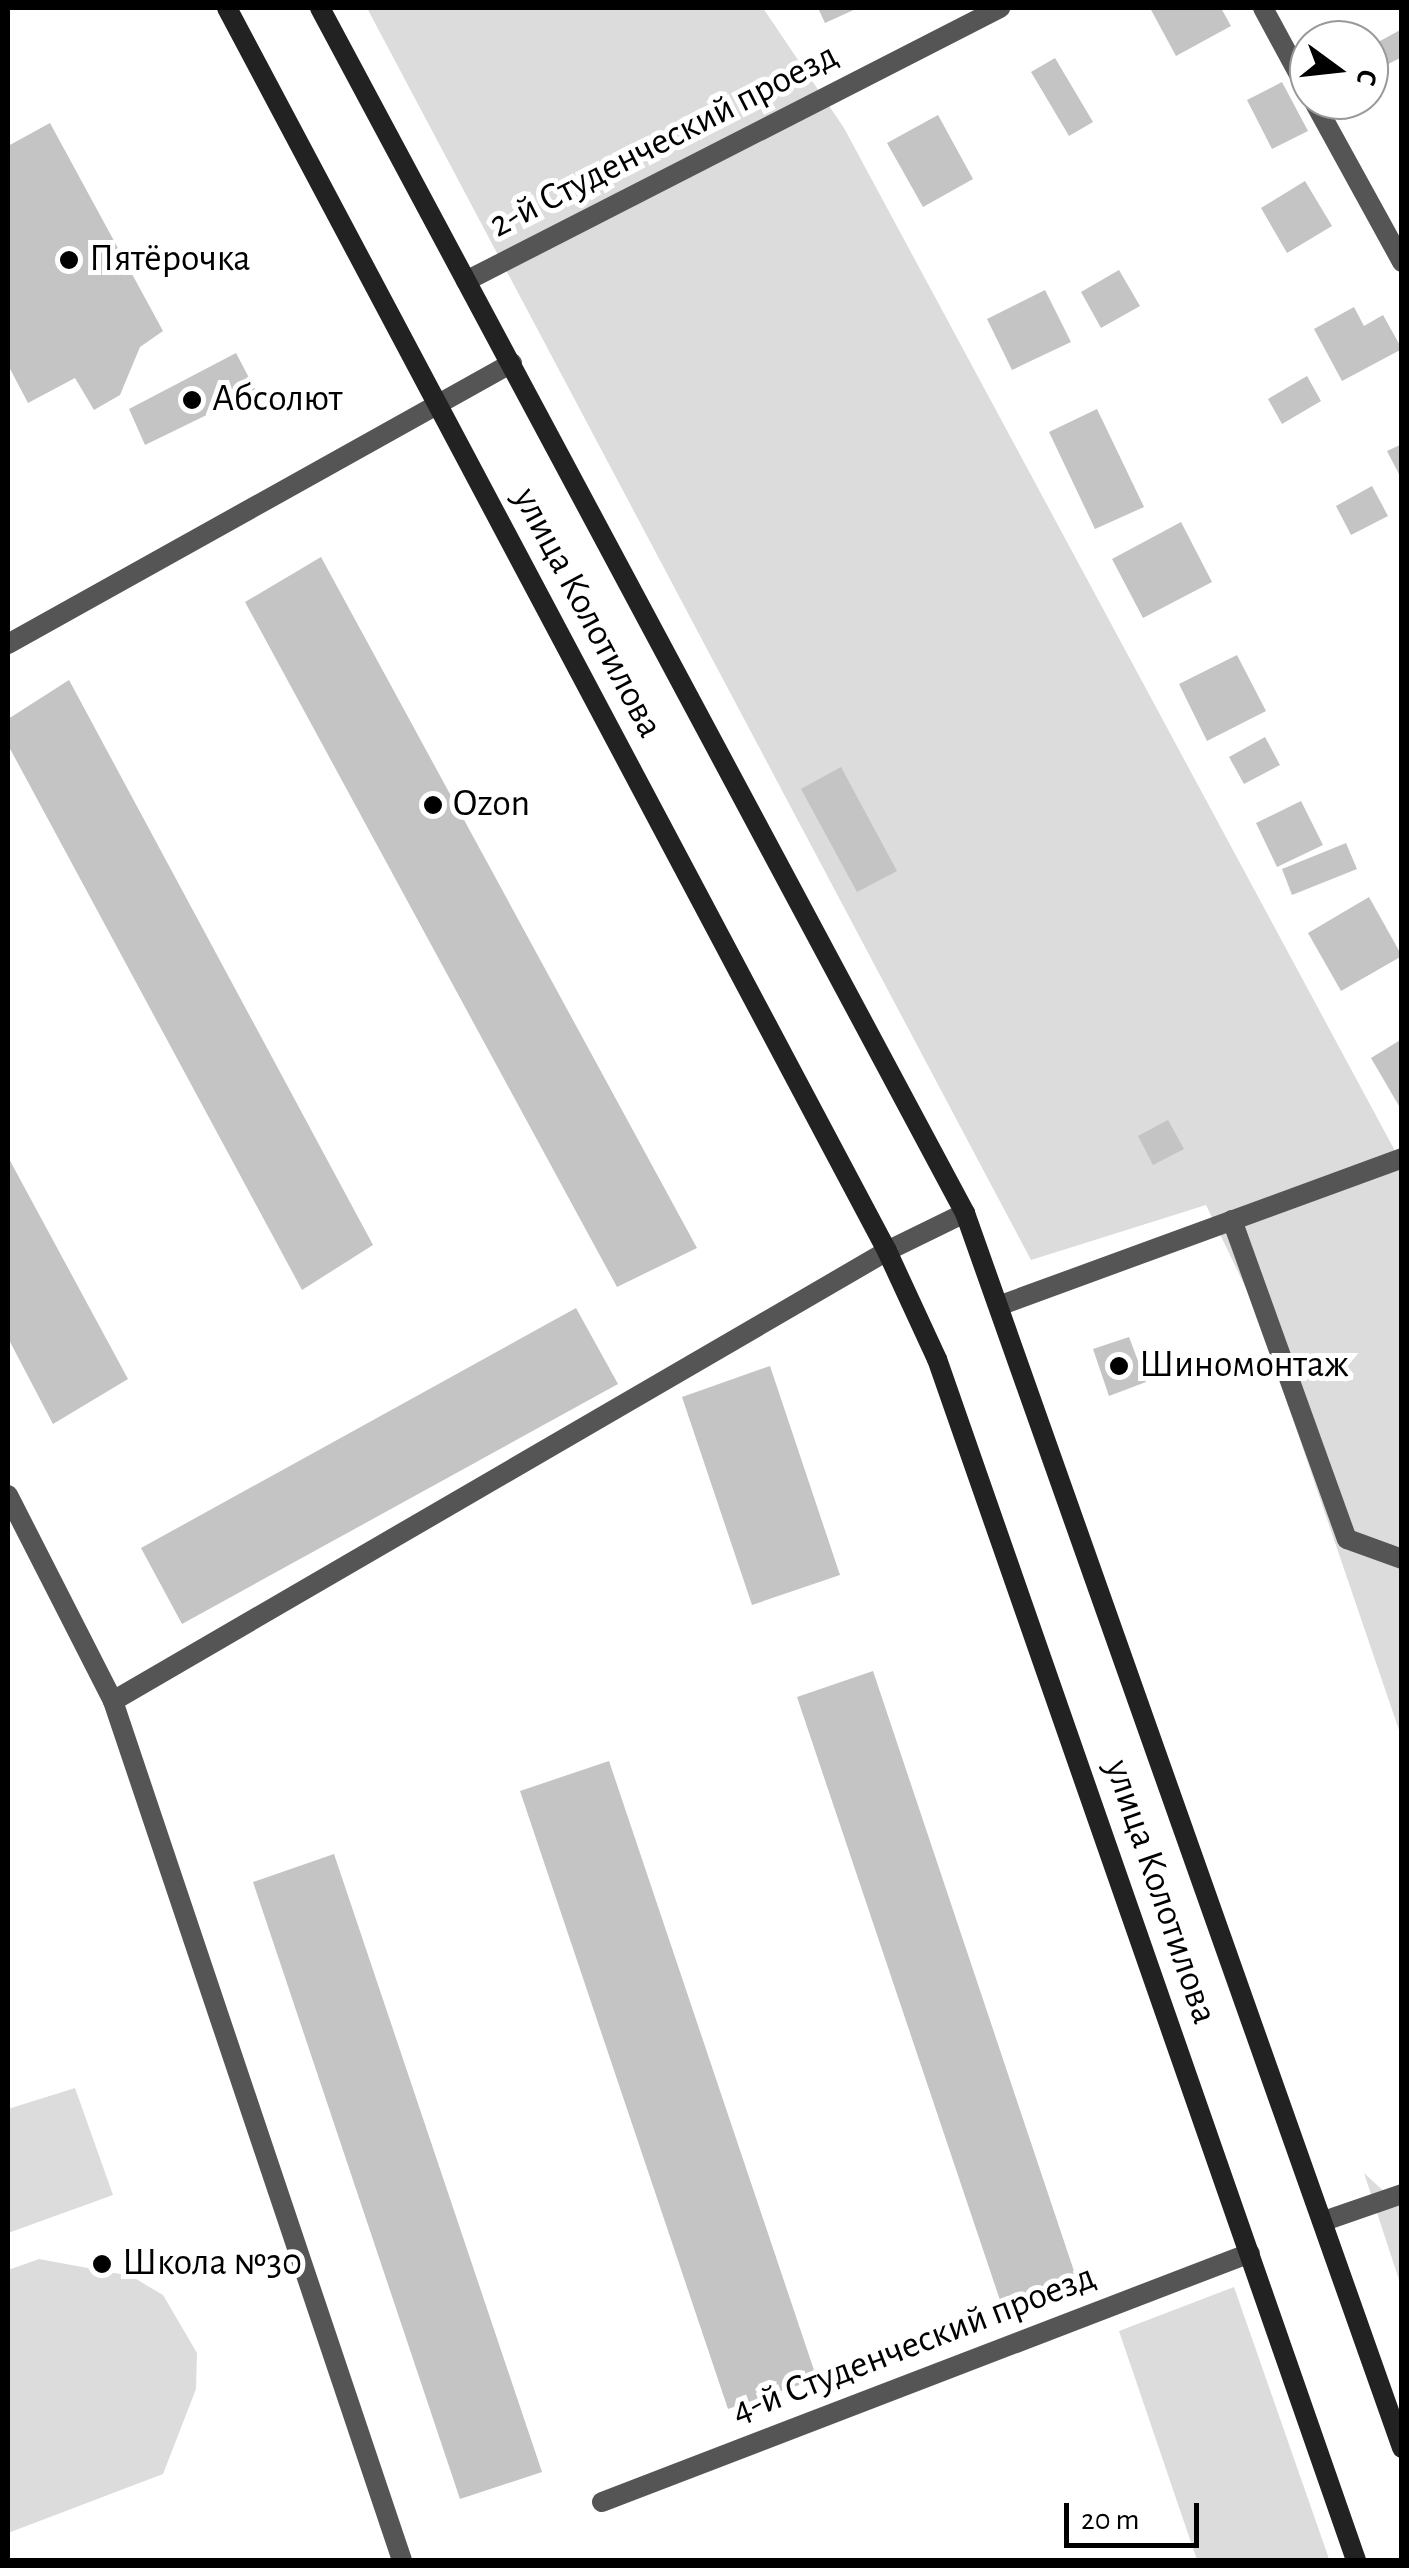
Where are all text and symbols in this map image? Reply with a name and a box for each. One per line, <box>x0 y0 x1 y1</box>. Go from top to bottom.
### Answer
north arrow <box>1289 20 1389 120</box>
street label: 2-й Студенческий проезд <box>482 33 846 249</box>
text: С <box>1351 66 1382 88</box>
place label: Пятёрочка <box>89 237 251 283</box>
marker: Пятёрочка <box>58 249 80 271</box>
place label: Абсолют <box>212 377 342 423</box>
marker: Абсолют <box>181 389 203 411</box>
street label: улица Колотилова <box>502 480 672 746</box>
place label: Ozon <box>453 782 530 828</box>
marker: Ozon <box>422 794 444 816</box>
place label: Шиномонтаж <box>1139 1343 1349 1389</box>
marker: Шиномонтаж <box>1108 1355 1130 1377</box>
street label: улица Колотилова <box>1093 1754 1227 2030</box>
place label: Школа №30 <box>122 2241 302 2287</box>
marker: Школа №30 <box>91 2253 113 2275</box>
street label: 4-й Студенческий проезд <box>726 2255 1102 2435</box>
scale bar <box>1069 2483 1204 2545</box>
text: 20 m <box>1081 2505 1139 2535</box>

